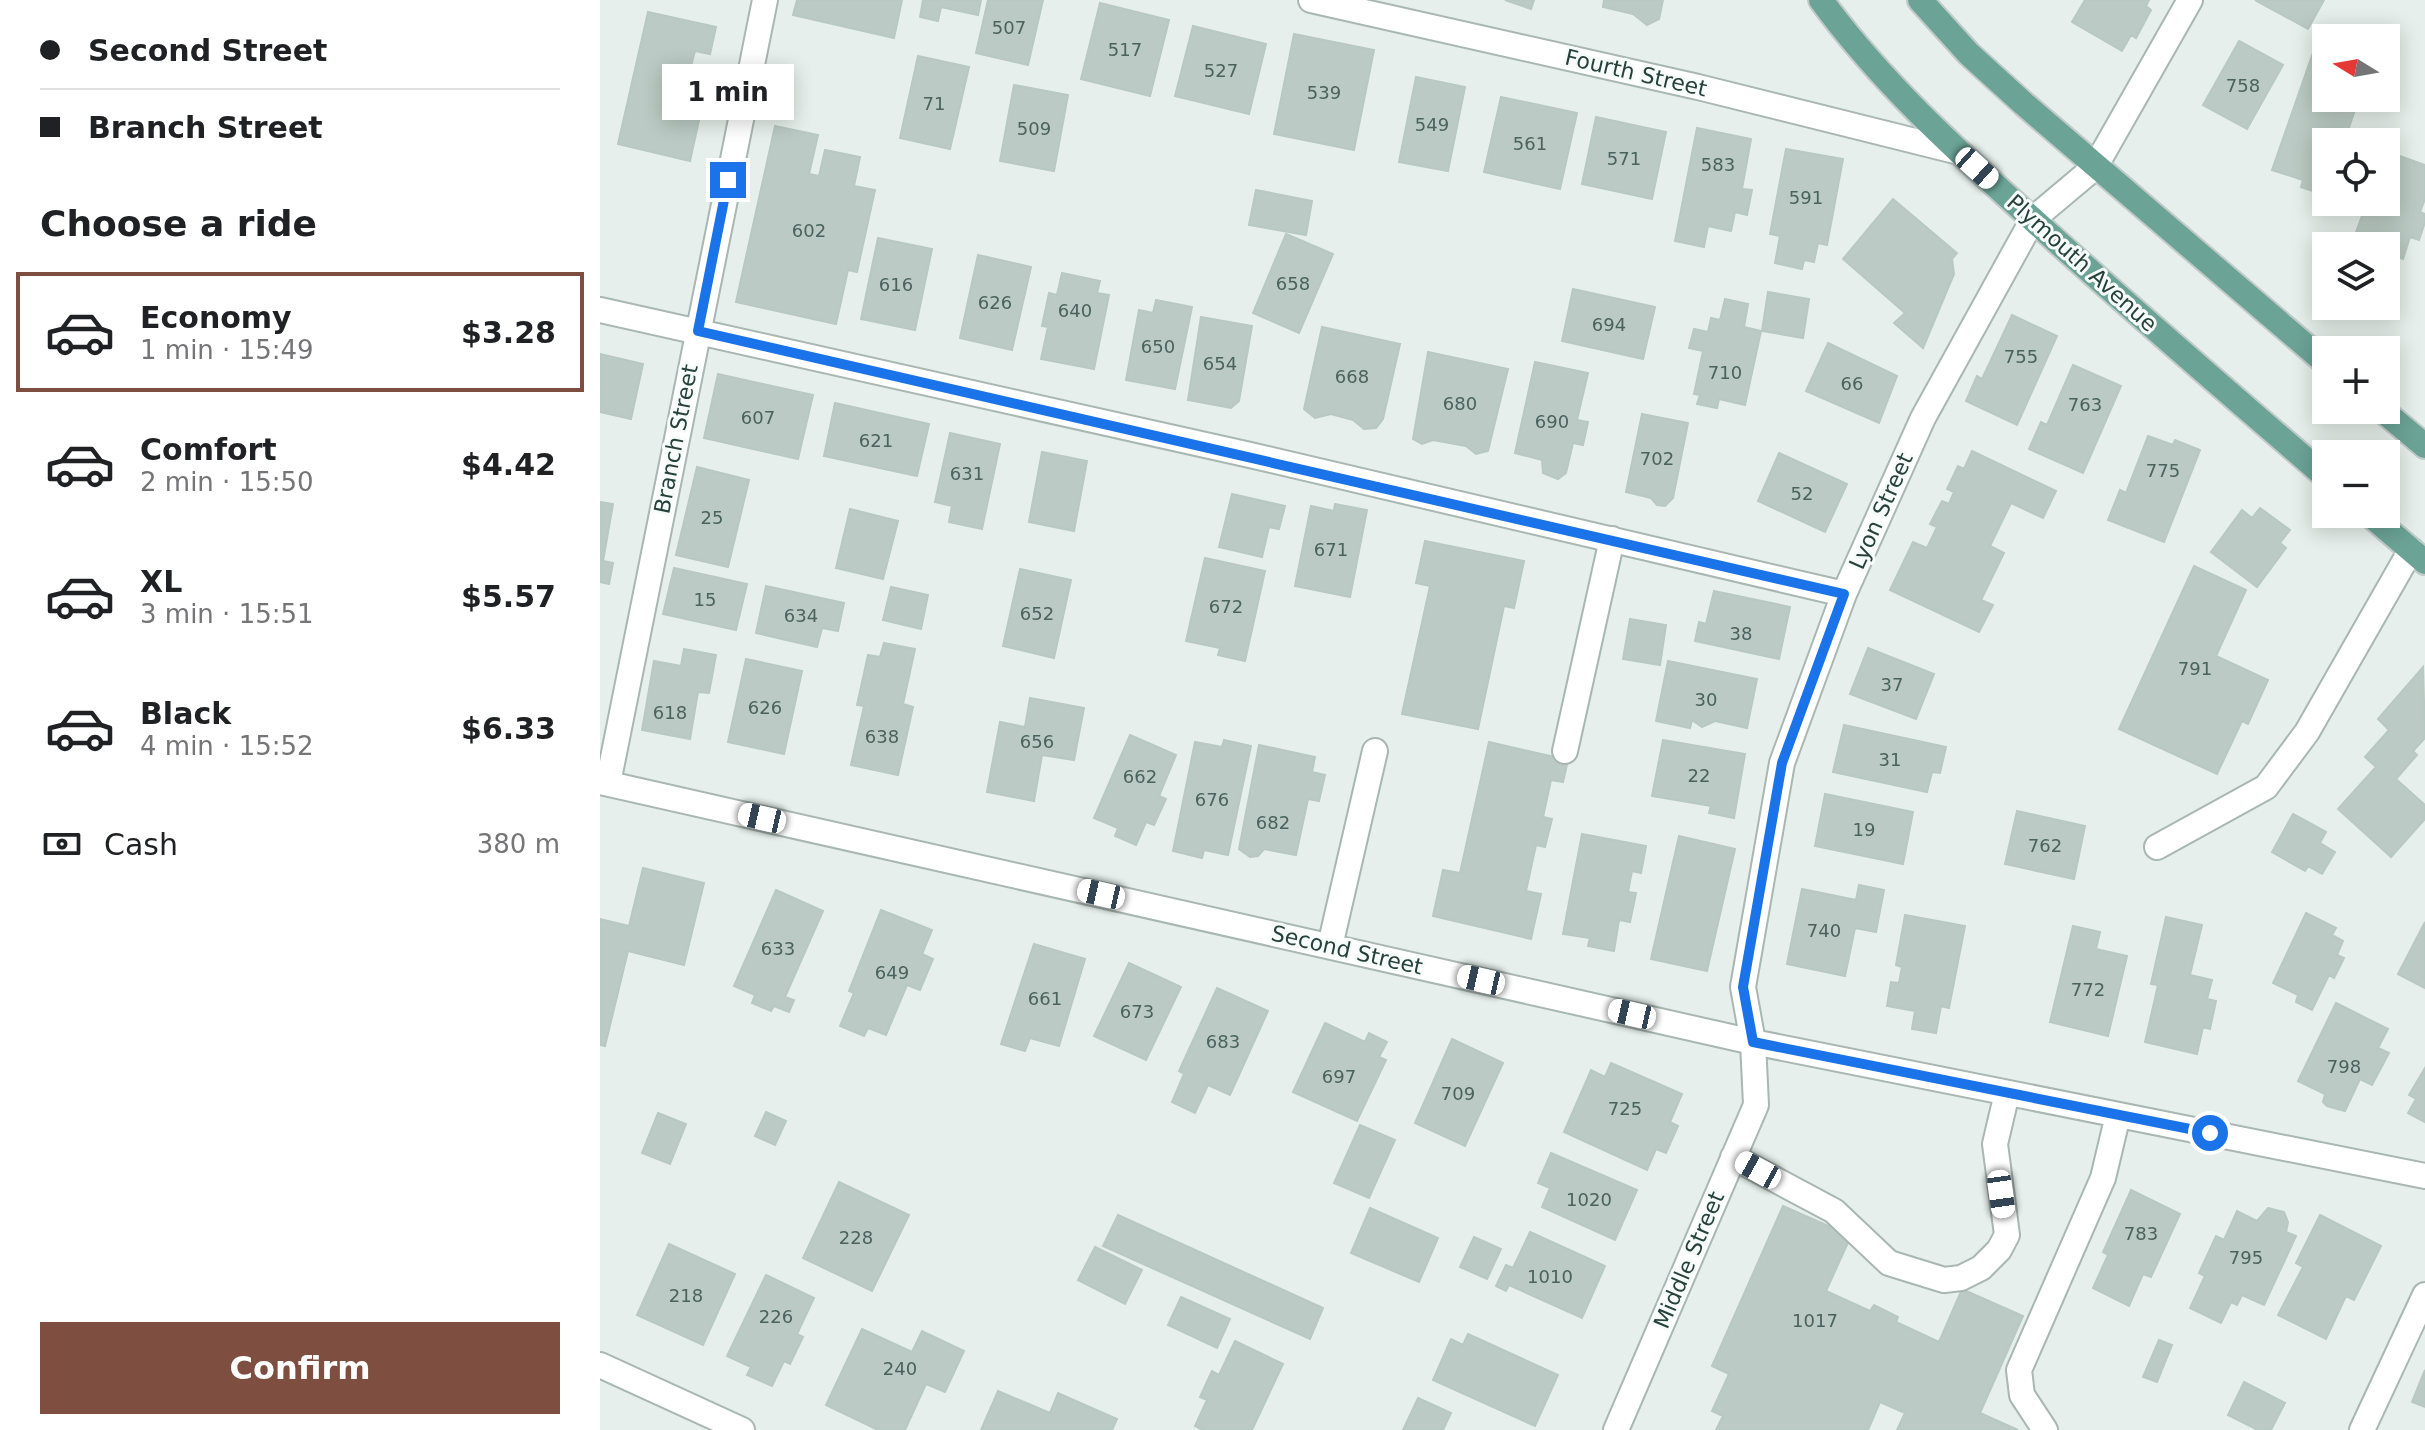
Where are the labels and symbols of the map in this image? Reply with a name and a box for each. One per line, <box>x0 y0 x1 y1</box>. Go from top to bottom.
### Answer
house number: 507 <box>992 17 1026 38</box>
north arrow <box>2312 24 2400 112</box>
house number: 517 <box>1108 39 1142 60</box>
street label: Fourth Street <box>1563 45 1710 102</box>
house number: 527 <box>1204 60 1238 81</box>
callout: 1 min <box>662 64 794 120</box>
house number: 758 <box>2226 75 2260 96</box>
house number: 539 <box>1307 82 1341 103</box>
house number: 71 <box>923 93 945 114</box>
house number: 549 <box>1415 114 1449 135</box>
house number: 509 <box>1017 118 1051 139</box>
house number: 561 <box>1513 133 1547 154</box>
car <box>1951 143 2003 193</box>
house number: 571 <box>1607 148 1641 169</box>
house number: 583 <box>1701 154 1735 175</box>
route end <box>710 162 746 198</box>
house number: 591 <box>1789 187 1823 208</box>
street label: Plymouth Avenue <box>2002 189 2162 337</box>
house number: 602 <box>792 220 826 241</box>
house number: 658 <box>1276 273 1310 294</box>
house number: 616 <box>879 274 913 295</box>
house number: 626 <box>978 292 1012 313</box>
house number: 640 <box>1058 300 1092 321</box>
house number: 694 <box>1592 314 1626 335</box>
house number: 650 <box>1141 336 1175 357</box>
house number: 755 <box>2004 346 2038 367</box>
house number: 654 <box>1203 353 1237 374</box>
street label: Branch Street <box>649 362 703 516</box>
house number: 710 <box>1708 362 1742 383</box>
house number: 668 <box>1335 366 1369 387</box>
house number: 66 <box>1841 373 1863 394</box>
house number: 680 <box>1443 393 1477 414</box>
house number: 763 <box>2068 394 2102 415</box>
house number: 607 <box>741 407 775 428</box>
house number: 690 <box>1535 411 1569 432</box>
house number: 621 <box>859 430 893 451</box>
house number: 702 <box>1640 448 1674 469</box>
street label: Lyon Street <box>1844 449 1918 573</box>
house number: 775 <box>2146 460 2180 481</box>
house number: 631 <box>950 463 984 484</box>
house number: 52 <box>1791 483 1813 504</box>
house number: 25 <box>701 507 723 528</box>
house number: 671 <box>1314 539 1348 560</box>
house number: 15 <box>694 589 716 610</box>
house number: 672 <box>1209 596 1243 617</box>
house number: 652 <box>1020 603 1054 624</box>
house number: 634 <box>784 605 818 626</box>
house number: 38 <box>1730 623 1752 644</box>
house number: 791 <box>2178 658 2212 679</box>
house number: 37 <box>1881 674 1903 695</box>
house number: 30 <box>1695 689 1717 710</box>
house number: 626 <box>748 697 782 718</box>
house number: 618 <box>653 702 687 723</box>
house number: 638 <box>865 726 899 747</box>
house number: 656 <box>1020 731 1054 752</box>
house number: 31 <box>1879 749 1901 770</box>
house number: 22 <box>1688 765 1710 786</box>
house number: 662 <box>1123 766 1157 787</box>
house number: 676 <box>1195 789 1229 810</box>
car <box>736 801 788 835</box>
house number: 682 <box>1256 812 1290 833</box>
house number: 19 <box>1853 819 1875 840</box>
house number: 762 <box>2028 835 2062 856</box>
car <box>1075 877 1127 911</box>
street label: Second Street <box>1269 920 1426 980</box>
house number: 740 <box>1807 920 1841 941</box>
house number: 633 <box>761 938 795 959</box>
house number: 649 <box>875 962 909 983</box>
car <box>1455 963 1507 997</box>
house number: 772 <box>2071 979 2105 1000</box>
house number: 661 <box>1028 988 1062 1009</box>
car <box>1606 997 1658 1031</box>
house number: 673 <box>1120 1001 1154 1022</box>
house number: 683 <box>1206 1031 1240 1052</box>
house number: 798 <box>2327 1056 2361 1077</box>
house number: 697 <box>1322 1066 1356 1087</box>
house number: 709 <box>1441 1083 1475 1104</box>
house number: 725 <box>1608 1098 1642 1119</box>
route start <box>2192 1115 2228 1151</box>
car <box>1731 1148 1785 1192</box>
car <box>1986 1169 2016 1219</box>
street label: Middle Street <box>1649 1187 1729 1332</box>
house number: 1020 <box>1566 1189 1612 1210</box>
house number: 783 <box>2124 1223 2158 1244</box>
house number: 228 <box>839 1227 873 1248</box>
house number: 795 <box>2229 1247 2263 1268</box>
house number: 1010 <box>1527 1266 1573 1287</box>
house number: 218 <box>669 1285 703 1306</box>
house number: 226 <box>759 1306 793 1327</box>
house number: 1017 <box>1792 1310 1838 1331</box>
house number: 240 <box>883 1358 917 1379</box>

